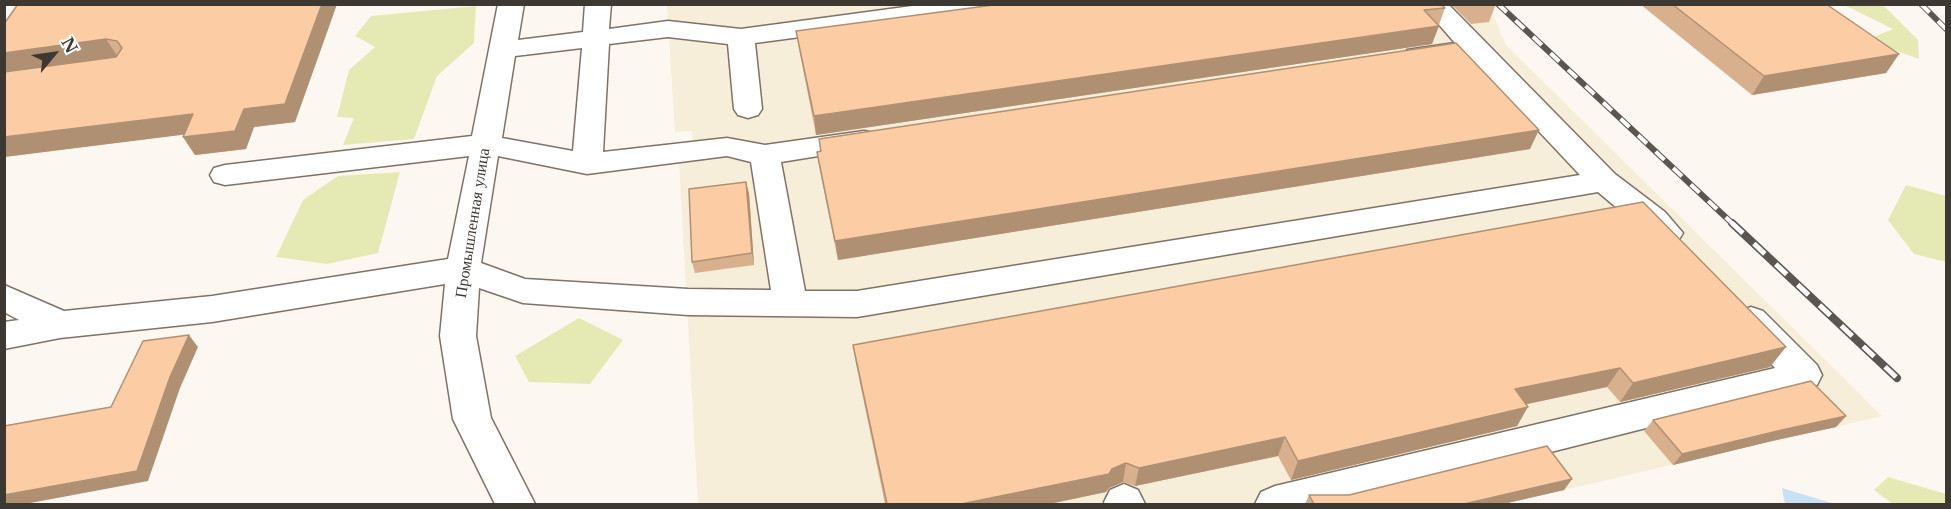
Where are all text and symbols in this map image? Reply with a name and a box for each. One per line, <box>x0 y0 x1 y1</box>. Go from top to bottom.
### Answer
north arrow <box>24 24 84 84</box>
text: N <box>57 34 82 57</box>
street label: Промышленная улица <box>452 147 494 299</box>

